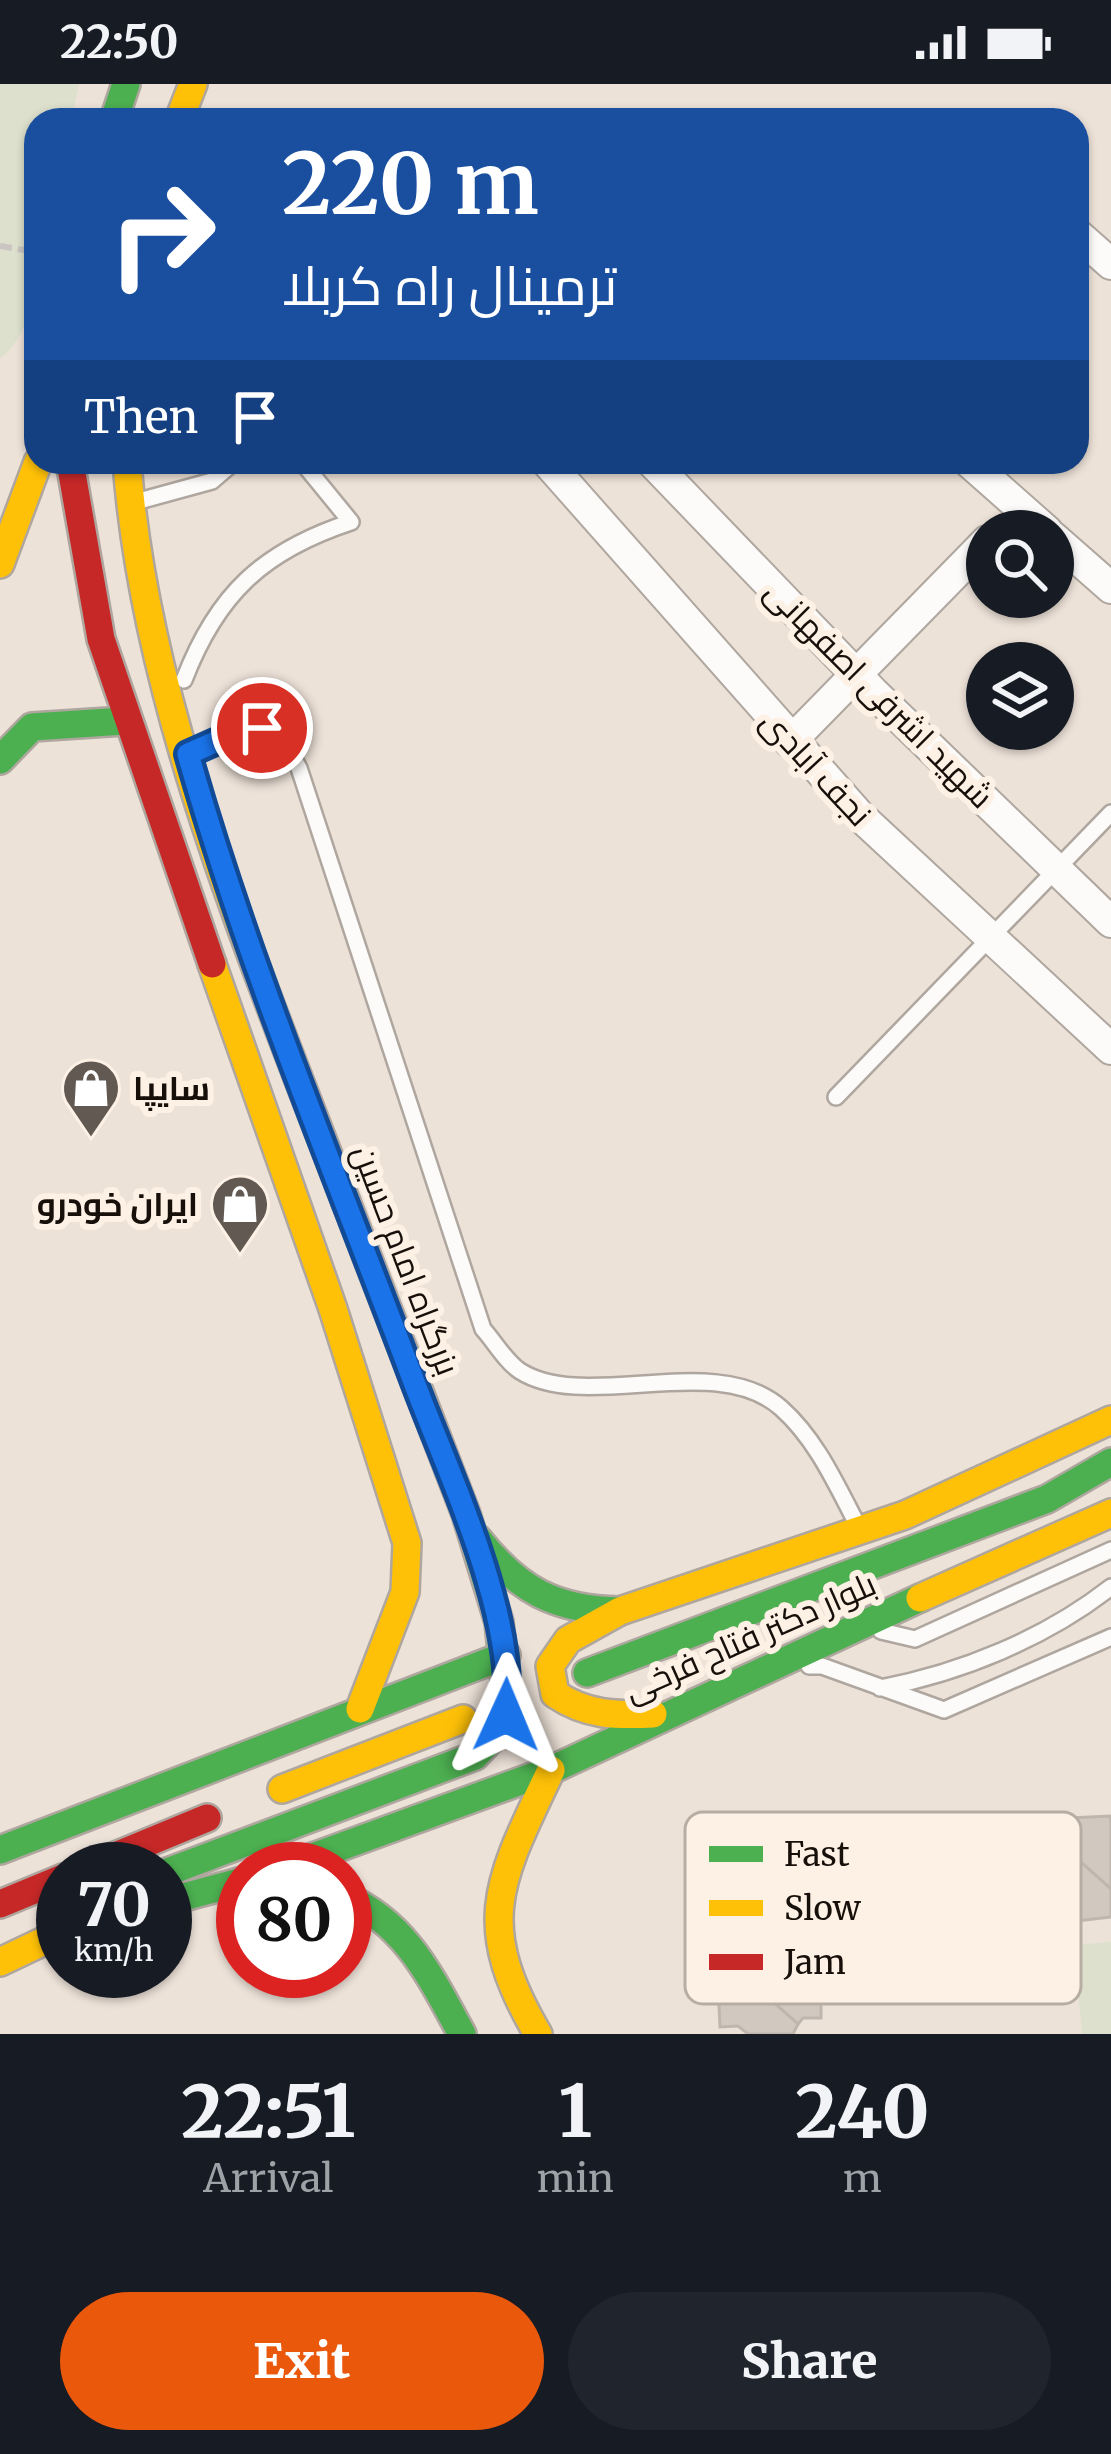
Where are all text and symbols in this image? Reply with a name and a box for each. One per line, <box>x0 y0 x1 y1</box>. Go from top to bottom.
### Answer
text: 22:50 <box>60 14 179 70</box>
text: 220 m <box>282 131 539 237</box>
icon: right <box>84 156 240 312</box>
text: ترمینال راه کربلا <box>282 252 617 320</box>
icon: arrive <box>222 384 288 450</box>
text: Then <box>84 389 198 445</box>
map controls <box>966 510 1074 750</box>
button: search <box>966 510 1074 618</box>
street label: شهید اشرفی اصفهانی <box>756 571 1002 817</box>
button: layers <box>966 642 1074 750</box>
pin <box>211 677 313 779</box>
icon: arrive <box>229 695 295 761</box>
street label: نجف آبادی <box>752 701 880 835</box>
shop icon: سایپا <box>60 1057 122 1139</box>
place label: سایپا <box>133 1068 210 1111</box>
street label: بزرگراه امام حسین <box>341 1139 469 1382</box>
shop icon: ایران خودرو <box>209 1173 271 1255</box>
place label: ایران خودرو <box>37 1184 198 1225</box>
street label: بلوار دکتر فتاح فرخی <box>618 1563 883 1713</box>
position arrow <box>443 1652 569 1778</box>
legend <box>685 1812 1081 2004</box>
text: Fast <box>784 1834 850 1875</box>
speed limit sign: 80 <box>216 1842 372 1998</box>
text: 70 <box>77 1867 151 1942</box>
text: Slow <box>784 1888 862 1929</box>
text: km/h <box>74 1931 154 1969</box>
text: Jam <box>783 1942 846 1983</box>
text: 22:51 <box>181 2066 355 2157</box>
text: 1 <box>558 2066 592 2157</box>
text: 240 <box>795 2066 930 2157</box>
text: Arrival <box>203 2154 333 2203</box>
text: min <box>537 2154 614 2203</box>
text: m <box>843 2154 882 2203</box>
button: Exit <box>60 2292 544 2430</box>
button: Share <box>568 2292 1051 2430</box>

